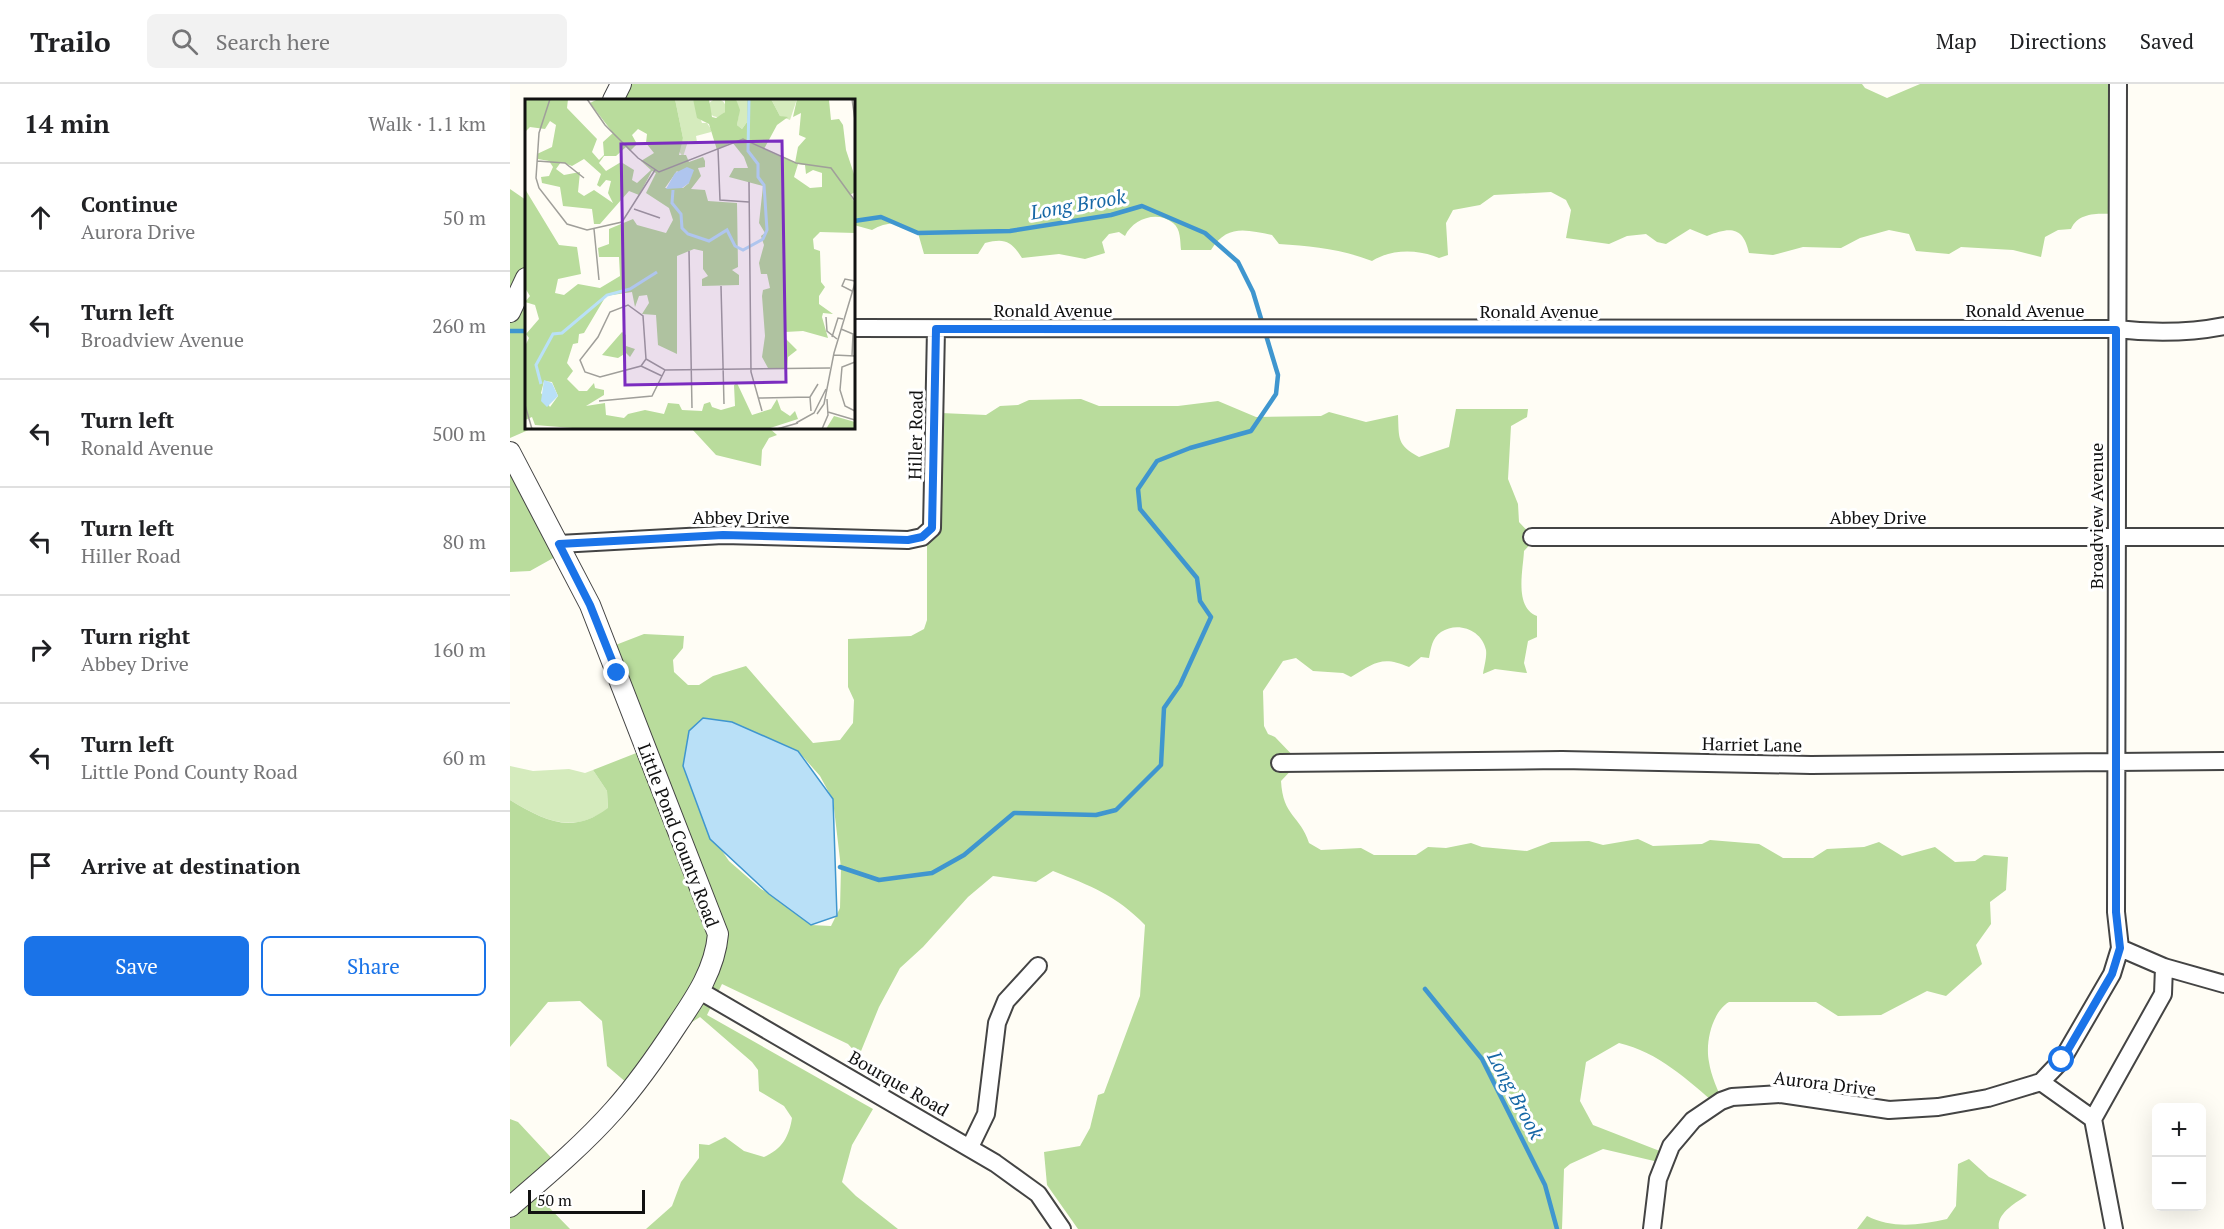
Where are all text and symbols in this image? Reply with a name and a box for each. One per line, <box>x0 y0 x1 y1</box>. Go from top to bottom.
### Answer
search box <box>147 14 567 68</box>
text: Trailo <box>30 23 111 60</box>
icon: search <box>168 25 201 58</box>
text: Search here <box>216 27 330 56</box>
text: Map <box>1936 27 1977 55</box>
text: Directions <box>2010 27 2107 55</box>
text: Saved <box>2140 27 2194 55</box>
inset map <box>525 99 855 429</box>
text: 14 min <box>24 106 110 140</box>
text: Walk · 1.1 km <box>368 110 486 137</box>
water label: Long Brook <box>1027 182 1128 226</box>
text: Continue <box>81 189 178 218</box>
icon: ahead <box>24 201 57 234</box>
text: 50 m <box>443 204 486 231</box>
text: Aurora Drive <box>81 218 195 245</box>
text: Turn left <box>81 297 174 326</box>
street label: Ronald Avenue <box>993 298 1113 322</box>
street label: Ronald Avenue <box>1965 298 2085 322</box>
street label: Ronald Avenue <box>1479 299 1599 323</box>
icon: left <box>24 309 57 342</box>
text: 260 m <box>432 312 486 339</box>
text: Broadview Avenue <box>81 326 244 353</box>
street label: Hiller Road <box>902 390 928 480</box>
text: Turn left <box>81 405 174 434</box>
icon: left <box>24 417 57 450</box>
text: 500 m <box>432 420 486 447</box>
text: Ronald Avenue <box>81 434 213 461</box>
street label: Broadview Avenue <box>2084 443 2108 589</box>
street label: Abbey Drive <box>692 505 790 529</box>
street label: Abbey Drive <box>1829 505 1927 529</box>
text: Turn left <box>81 513 174 542</box>
icon: left <box>24 525 57 558</box>
text: 80 m <box>443 528 486 555</box>
text: Hiller Road <box>81 542 181 569</box>
text: Turn right <box>81 621 190 650</box>
icon: right <box>24 633 57 666</box>
text: 160 m <box>432 636 486 663</box>
text: Abbey Drive <box>81 650 189 677</box>
route end <box>603 659 629 685</box>
text: Turn left <box>81 729 174 758</box>
street label: Harriet Lane <box>1702 731 1802 757</box>
street label: Little Pond County Road <box>633 740 725 930</box>
icon: left <box>24 741 57 774</box>
text: 60 m <box>443 744 486 771</box>
text: Little Pond County Road <box>81 758 298 785</box>
icon: arrive <box>24 849 57 882</box>
text: Arrive at destination <box>81 851 300 880</box>
button: Save <box>24 936 249 996</box>
button: Share <box>261 936 486 996</box>
street label: Bourque Road <box>844 1045 954 1121</box>
water label: Long Brook <box>1481 1045 1551 1144</box>
route start <box>2048 1046 2074 1072</box>
street label: Aurora Drive <box>1773 1065 1877 1101</box>
map controls <box>2152 1103 2206 1211</box>
button: + <box>2152 1103 2206 1157</box>
button: − <box>2152 1157 2206 1211</box>
scale bar <box>528 1187 645 1214</box>
text: 50 m <box>537 1189 572 1211</box>

